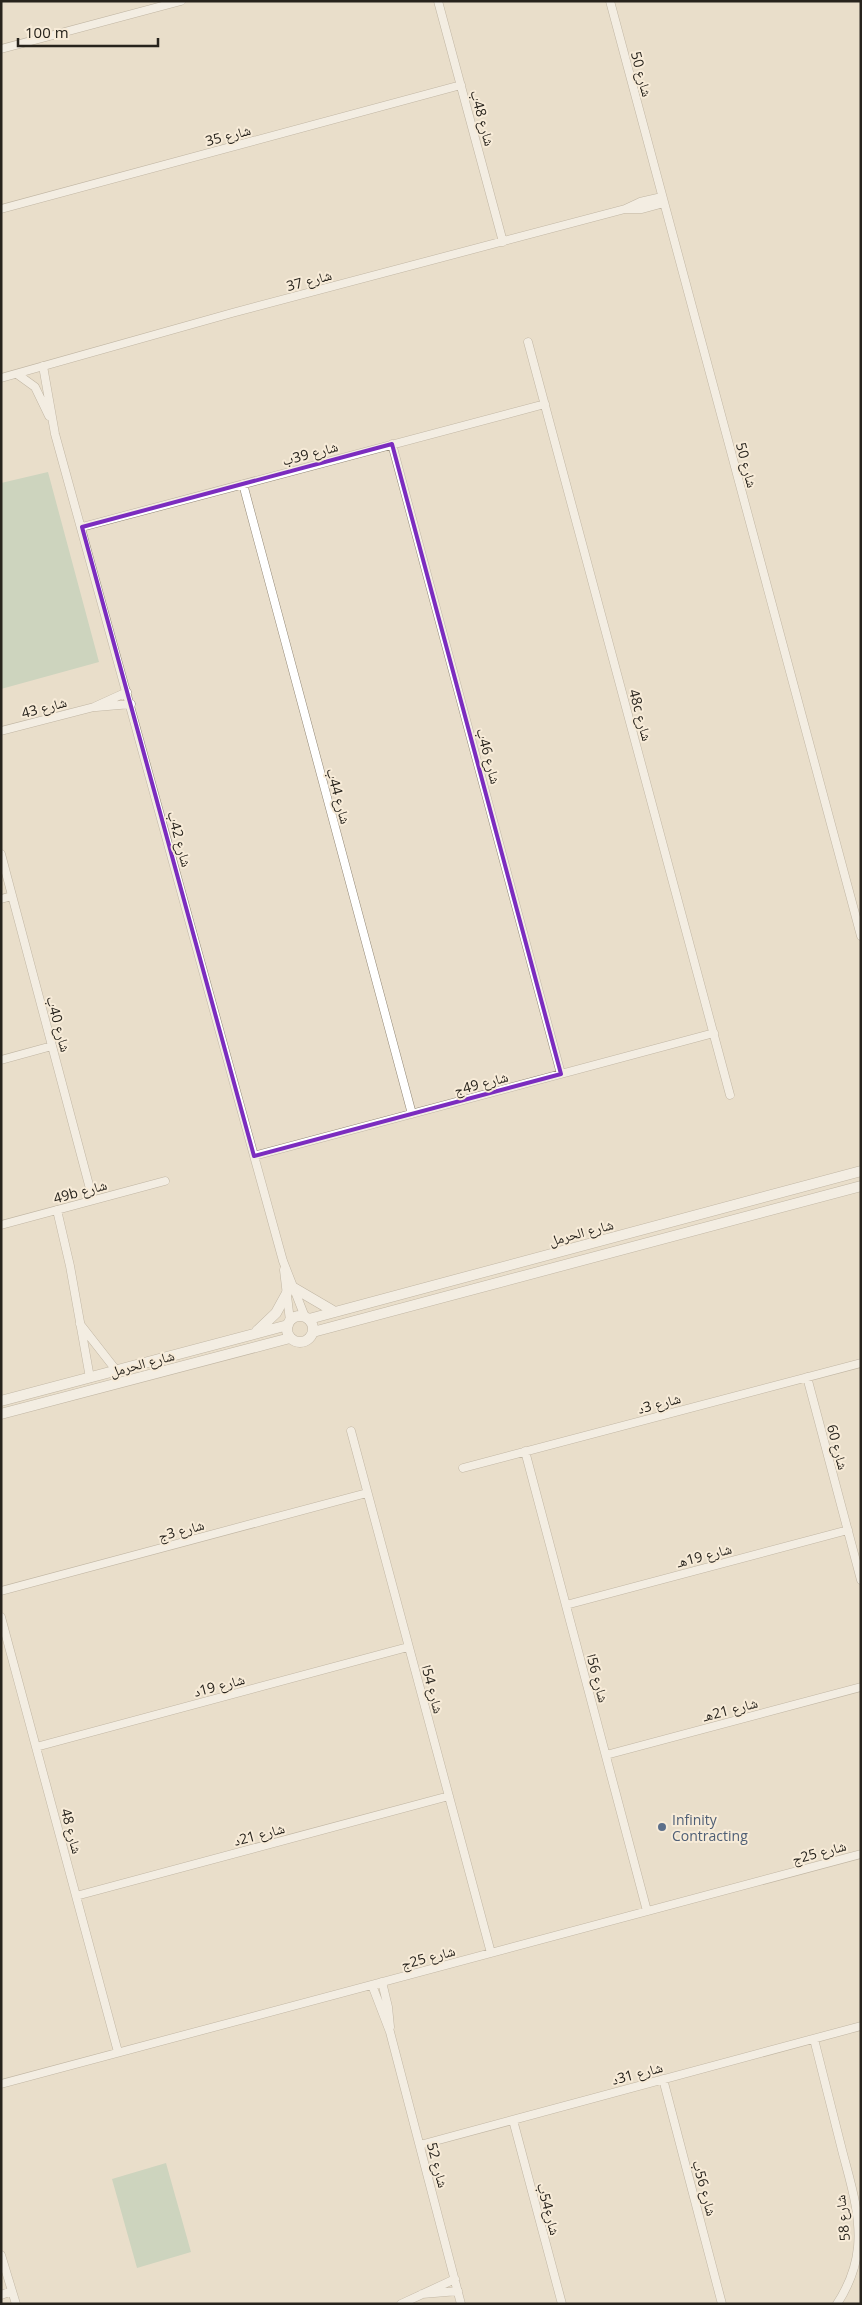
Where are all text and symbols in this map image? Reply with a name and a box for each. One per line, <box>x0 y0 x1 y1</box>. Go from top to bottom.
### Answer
scale bar <box>18 15 158 47</box>
text: 100 m <box>25 22 69 42</box>
street label: شارع 50 <box>626 49 657 99</box>
street label: شارع 48ب <box>465 88 500 148</box>
street label: شارع 35 <box>203 120 253 151</box>
street label: شارع 37 <box>284 265 334 296</box>
street label: شارع 39ب <box>280 436 340 471</box>
street label: شارع 50 <box>731 440 762 490</box>
street label: 48c شارع <box>624 687 657 743</box>
street label: شارع 43 <box>19 692 69 723</box>
street label: شارع 46ب <box>471 726 506 786</box>
street label: شارع 44ب <box>321 766 356 826</box>
street label: شارع 42ب <box>162 809 197 869</box>
street label: شارع 40ب <box>41 994 76 1054</box>
street label: شارع 49ج <box>452 1067 510 1100</box>
street label: 49b شارع <box>51 1175 109 1208</box>
street label: شارع الحرمل <box>547 1214 616 1251</box>
street label: شارع الحرمل <box>108 1345 177 1382</box>
street label: شارع 3د <box>635 1388 683 1419</box>
street label: شارع 60 <box>822 1422 853 1472</box>
street label: شارع 3ج <box>156 1515 207 1546</box>
street label: شارع 19هـ <box>673 1539 734 1573</box>
street label: شارع 56ا <box>581 1652 614 1705</box>
street label: شارع 54ا <box>416 1663 449 1716</box>
street label: شارع 19د <box>191 1669 247 1702</box>
street label: شارع 21هـ <box>699 1693 760 1727</box>
street label: شارع 48 <box>56 1806 87 1856</box>
place label: Infinity Contracting <box>672 1810 748 1845</box>
street label: شارع 21د <box>231 1818 287 1851</box>
marker: Infinity Contracting <box>656 1821 668 1833</box>
street label: شارع 25ج <box>790 1836 848 1869</box>
street label: شارع 25ج <box>399 1941 457 1974</box>
street label: شارع 31د <box>609 2057 665 2090</box>
street label: شارع 52 <box>422 2140 453 2190</box>
street label: شارع 56ب <box>687 2158 722 2218</box>
street label: شارع54ب <box>532 2181 565 2238</box>
street label: شارع 58 <box>830 2194 855 2242</box>

